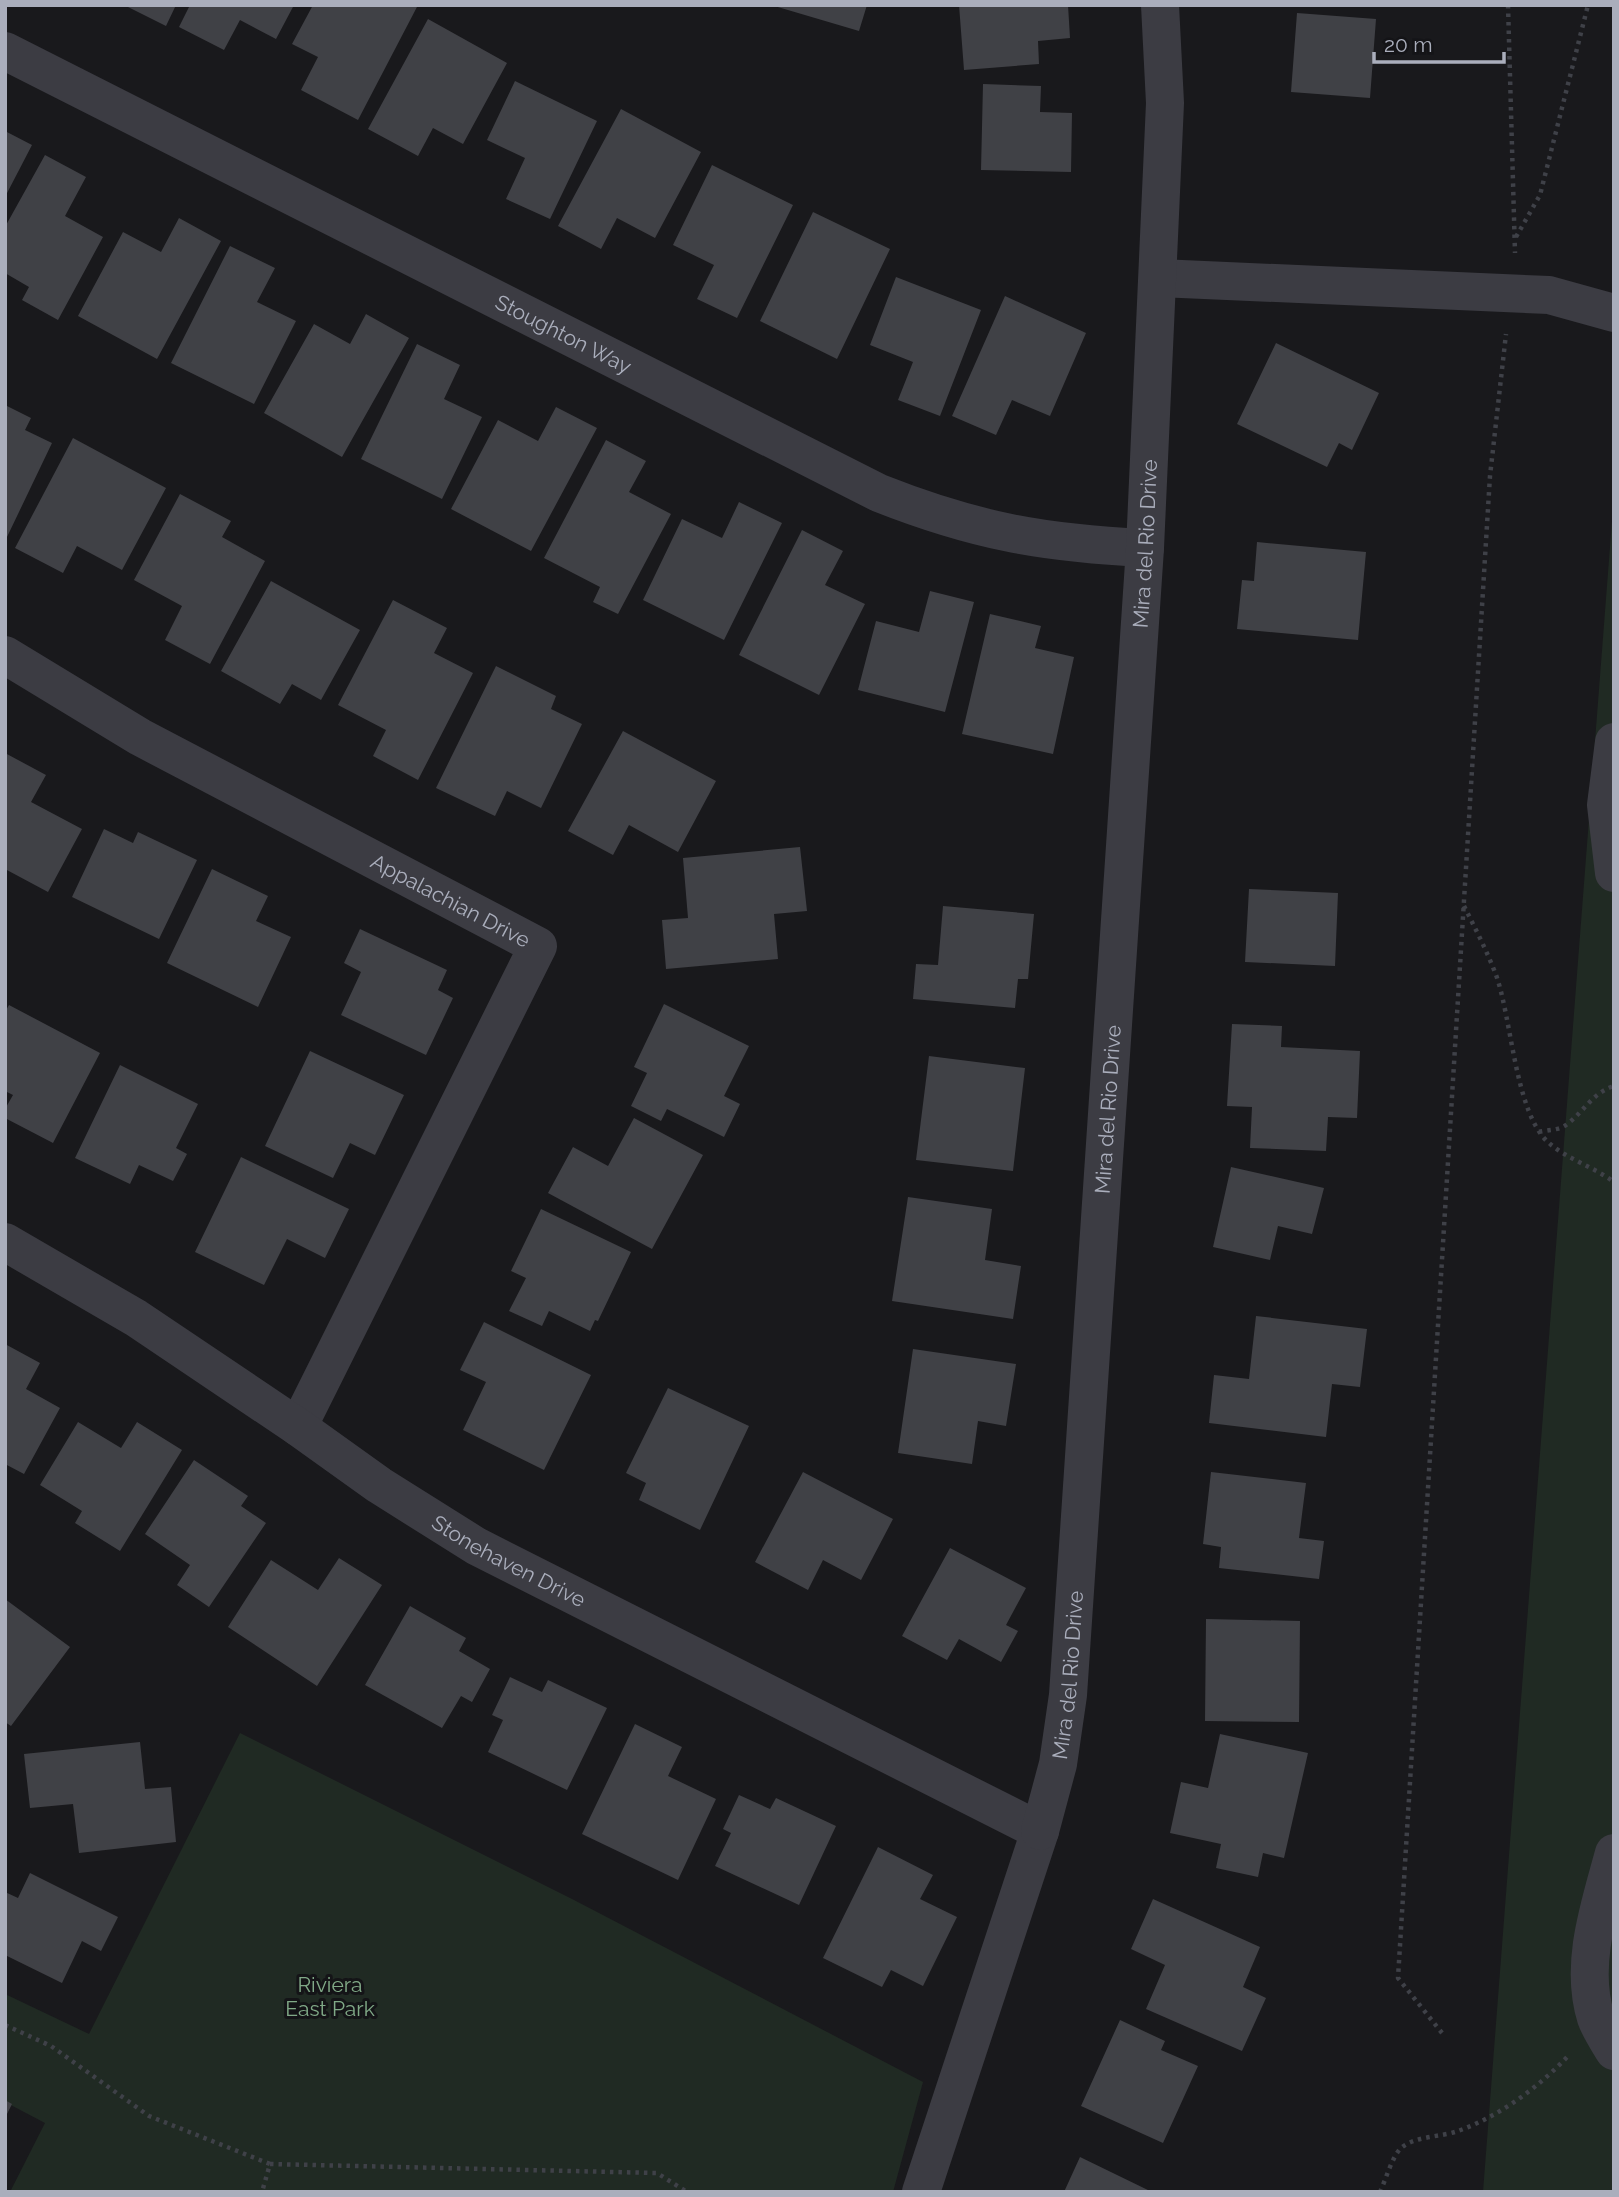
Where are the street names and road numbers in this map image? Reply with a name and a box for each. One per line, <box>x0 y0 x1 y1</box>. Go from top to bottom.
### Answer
street label: Stoughton Way <box>491 289 636 378</box>
street label: Mira del Rio Drive <box>1127 459 1161 629</box>
street label: Appalachian Drive <box>367 848 535 952</box>
street label: Mira del Rio Drive <box>1089 1024 1125 1195</box>
street label: Stonehaven Drive <box>428 1509 590 1612</box>
street label: Mira del Rio Drive <box>1046 1590 1087 1761</box>

